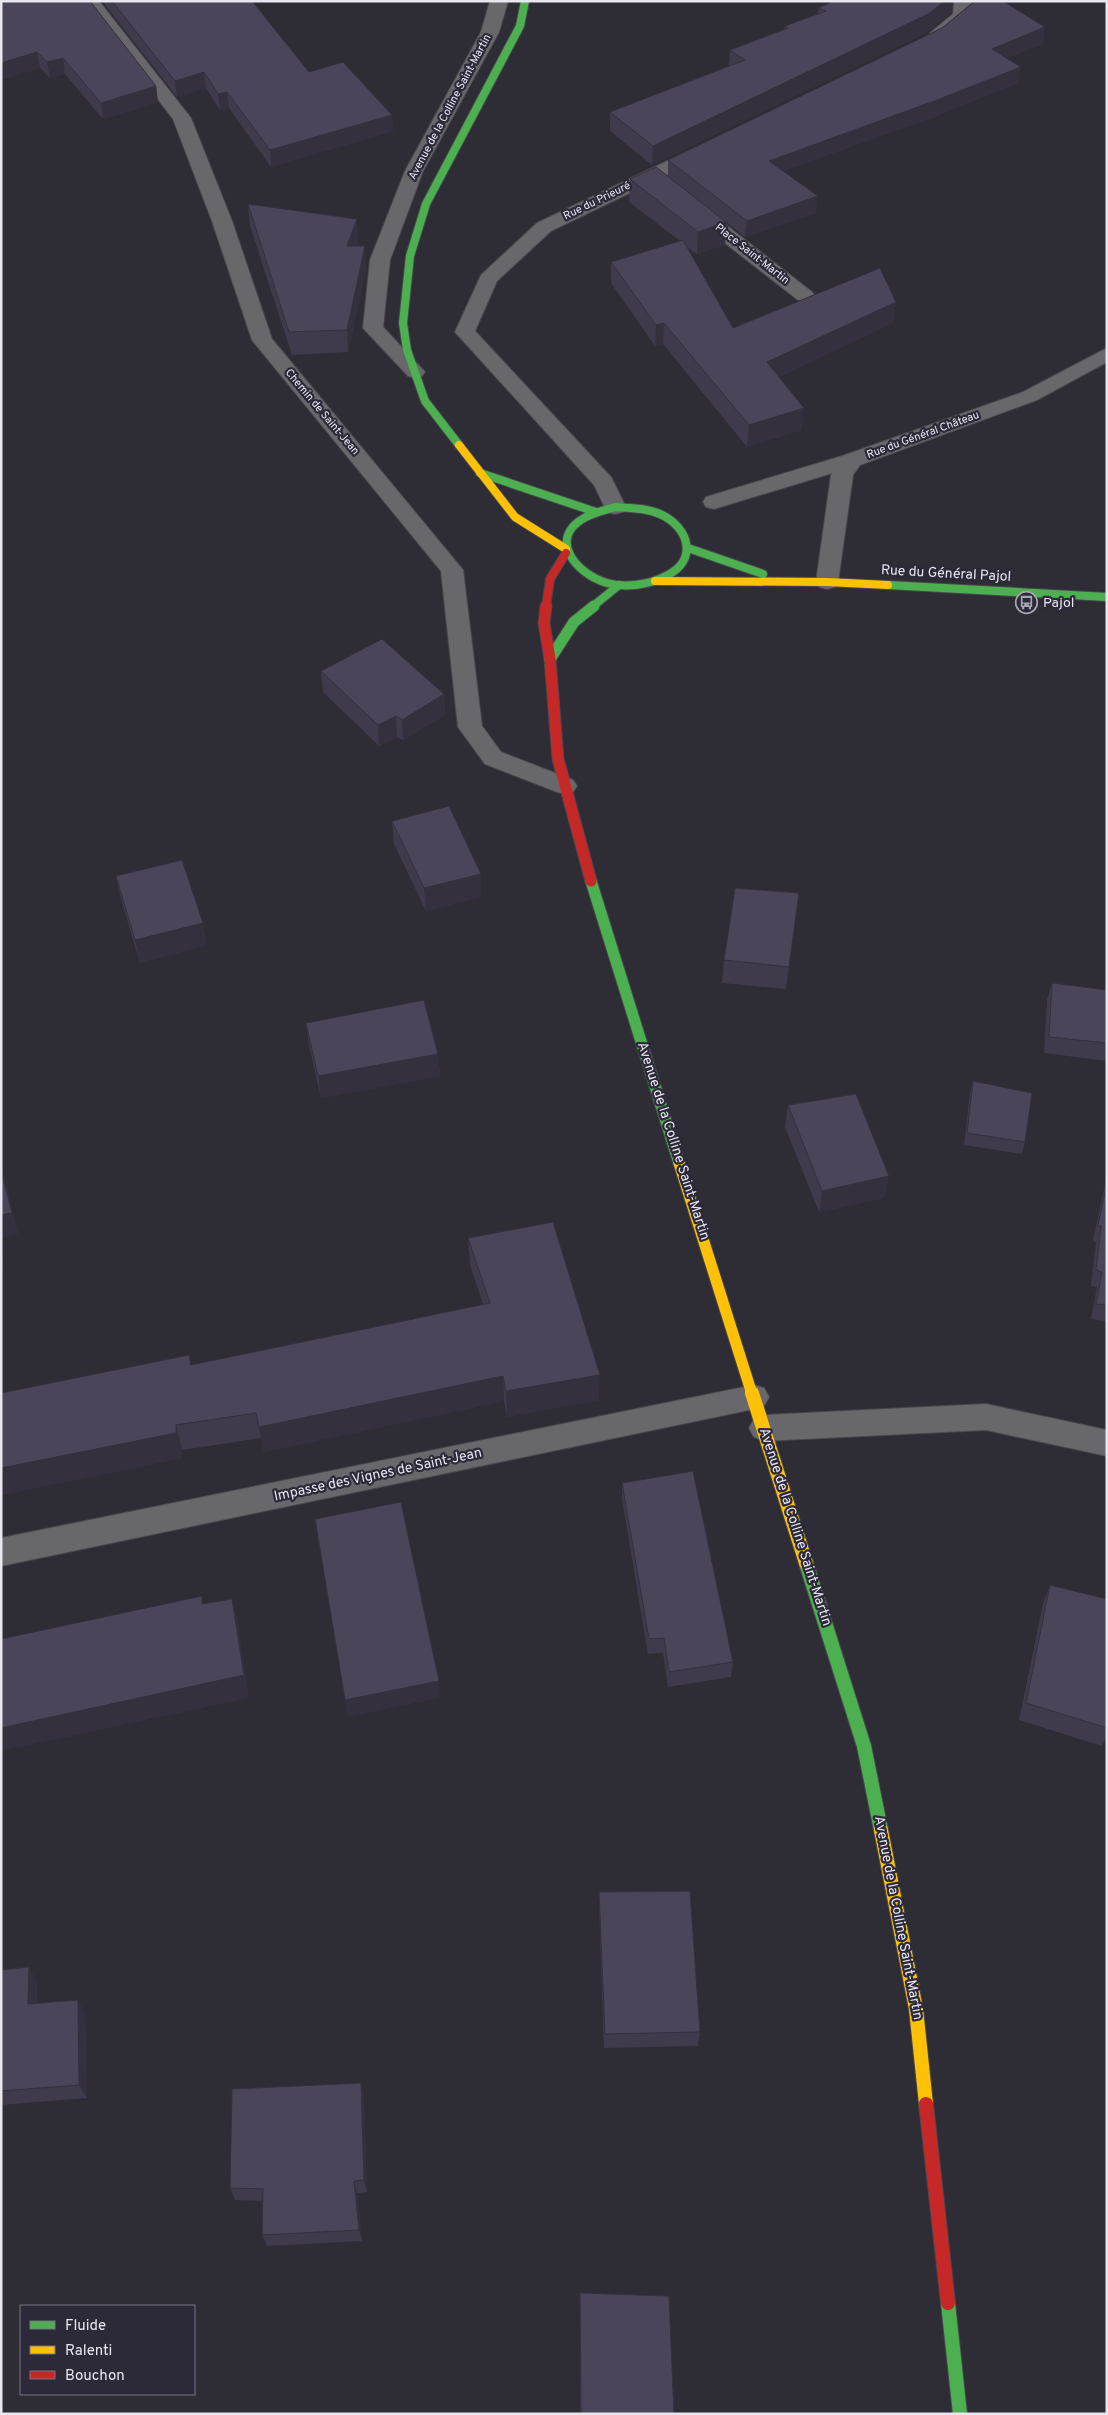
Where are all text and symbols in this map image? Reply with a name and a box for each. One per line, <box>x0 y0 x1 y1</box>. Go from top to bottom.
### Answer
street label: Avenue de la Colline Saint-Martin <box>406 32 494 182</box>
street label: Rue du Prieuré <box>561 179 633 223</box>
street label: Place Saint-Martin <box>712 221 792 287</box>
street label: Chemin de Saint-Jean <box>282 366 362 458</box>
street label: Rue du Général Château <box>865 408 981 462</box>
street label: Rue du Général Pajol <box>880 562 1012 586</box>
bus stop icon: Pajol <box>1015 591 1039 615</box>
place label: Pajol <box>1043 595 1074 612</box>
street label: Avenue de la Colline Saint-Martin <box>633 1040 713 1242</box>
street label: Avenue de la Colline Saint-Martin <box>755 1426 835 1628</box>
street label: Impasse des Vignes de Saint-Jean <box>272 1445 484 1505</box>
street label: Avenue de la Colline Saint-Martin <box>870 1815 926 2021</box>
legend <box>20 2305 195 2395</box>
text: Fluide <box>65 2317 106 2336</box>
text: Ralenti <box>65 2342 112 2361</box>
text: Bouchon <box>65 2367 125 2386</box>

